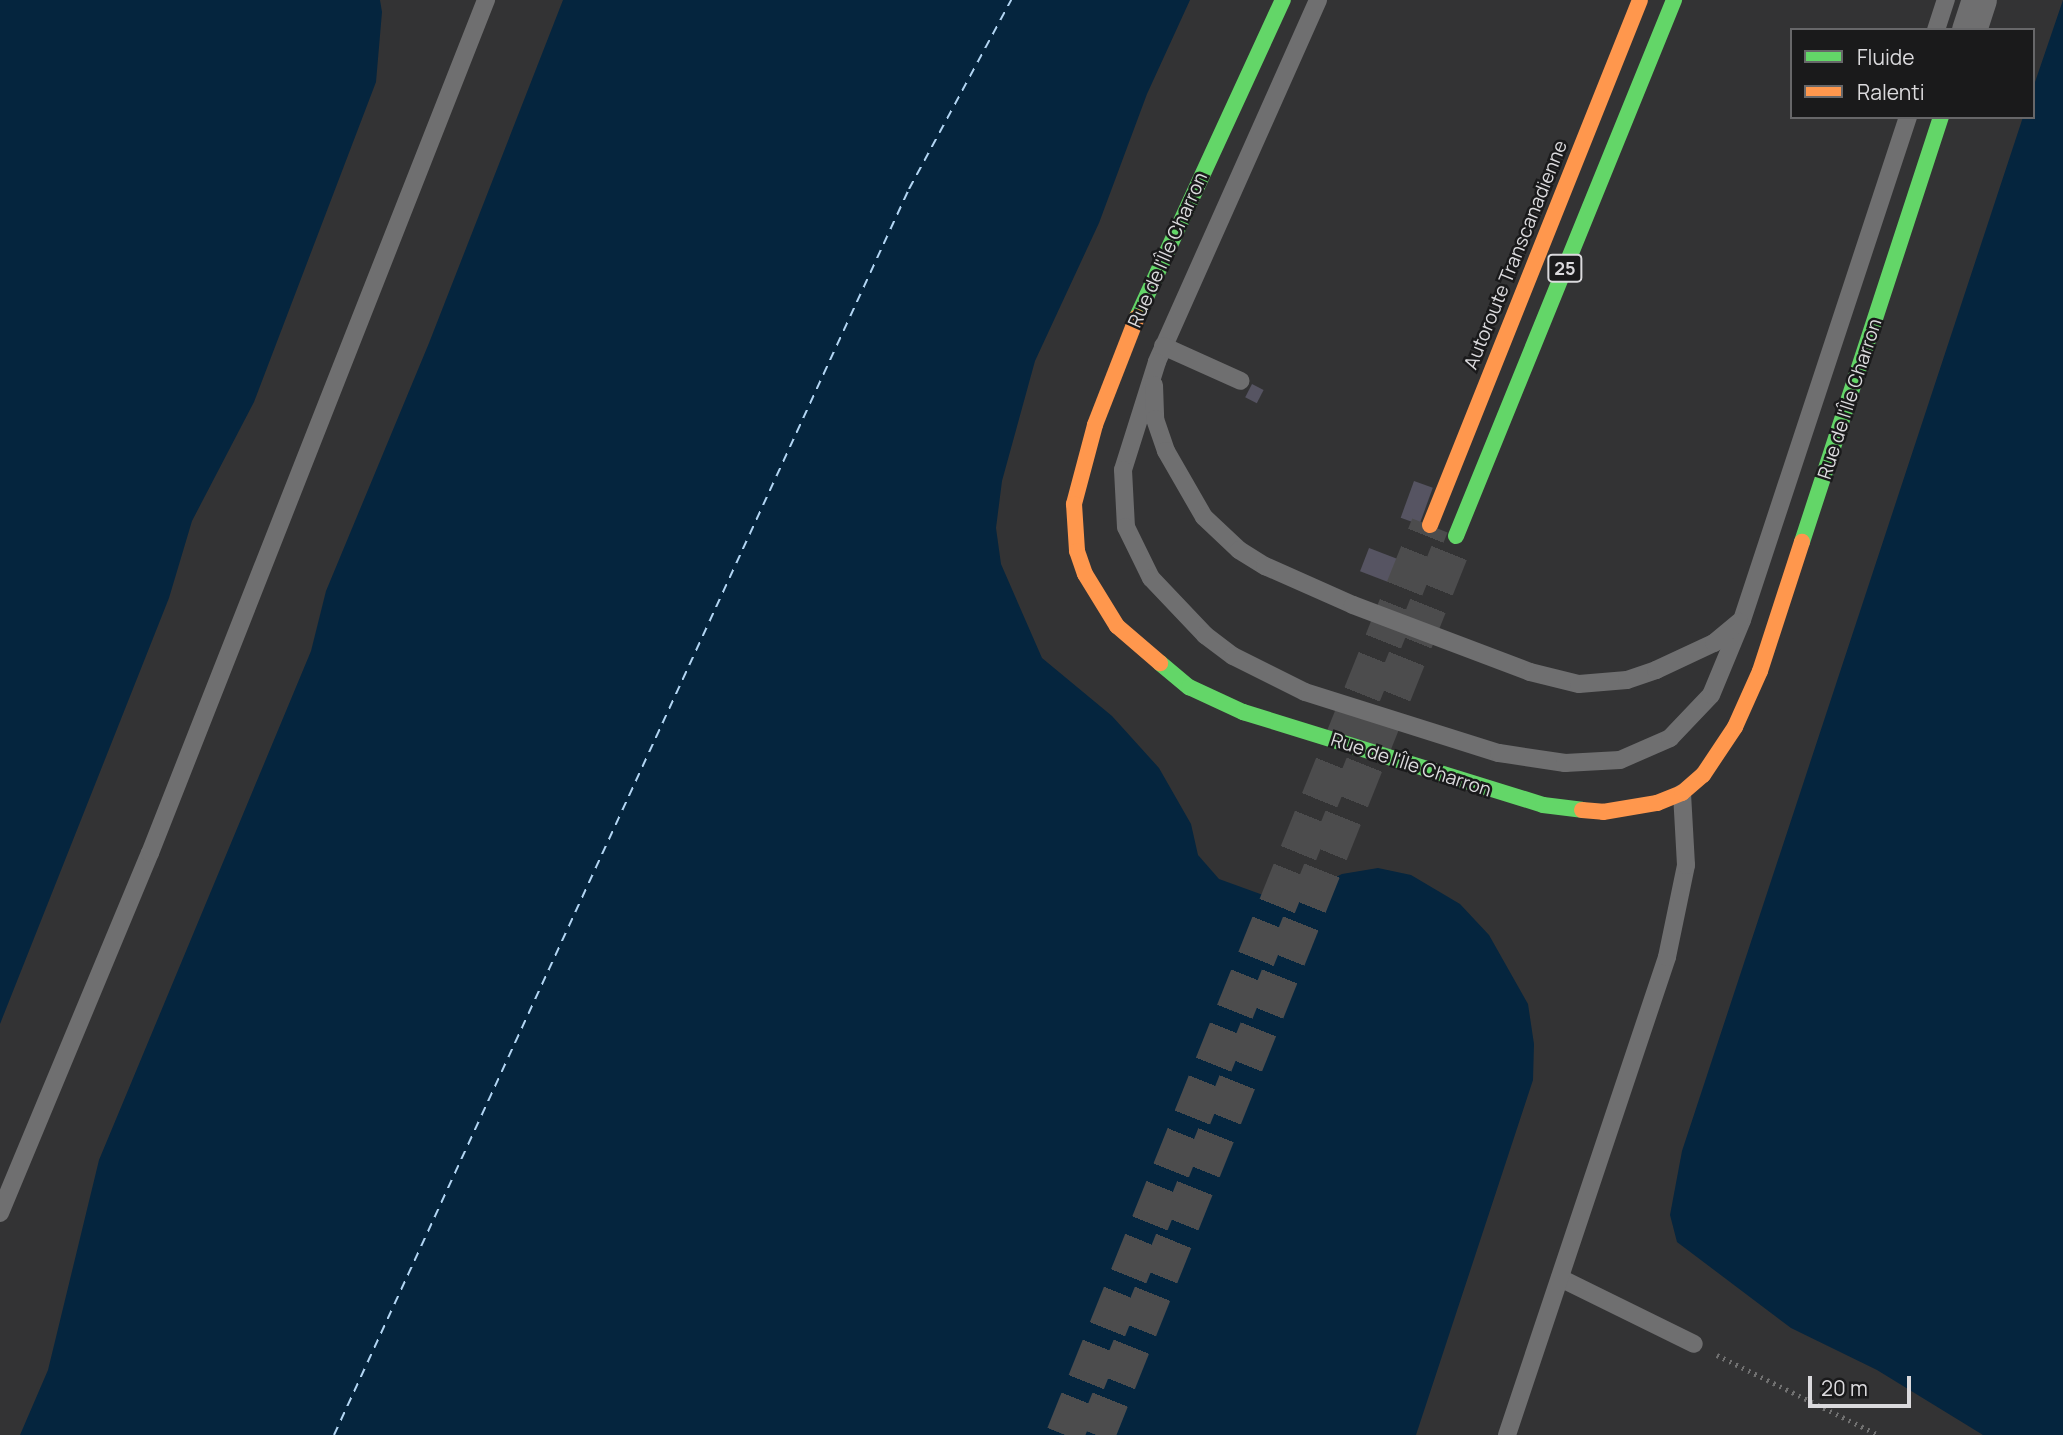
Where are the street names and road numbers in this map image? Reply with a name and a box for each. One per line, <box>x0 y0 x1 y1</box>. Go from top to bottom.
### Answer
street label: Autoroute Transcanadienne <box>1460 137 1572 373</box>
street label: Rue de l'Île Charron <box>1124 169 1212 331</box>
road number: 25 <box>1546 254 1584 282</box>
street label: Rue de l'Île Charron <box>1813 316 1887 482</box>
street label: Rue de l'Île Charron <box>1328 728 1494 802</box>

